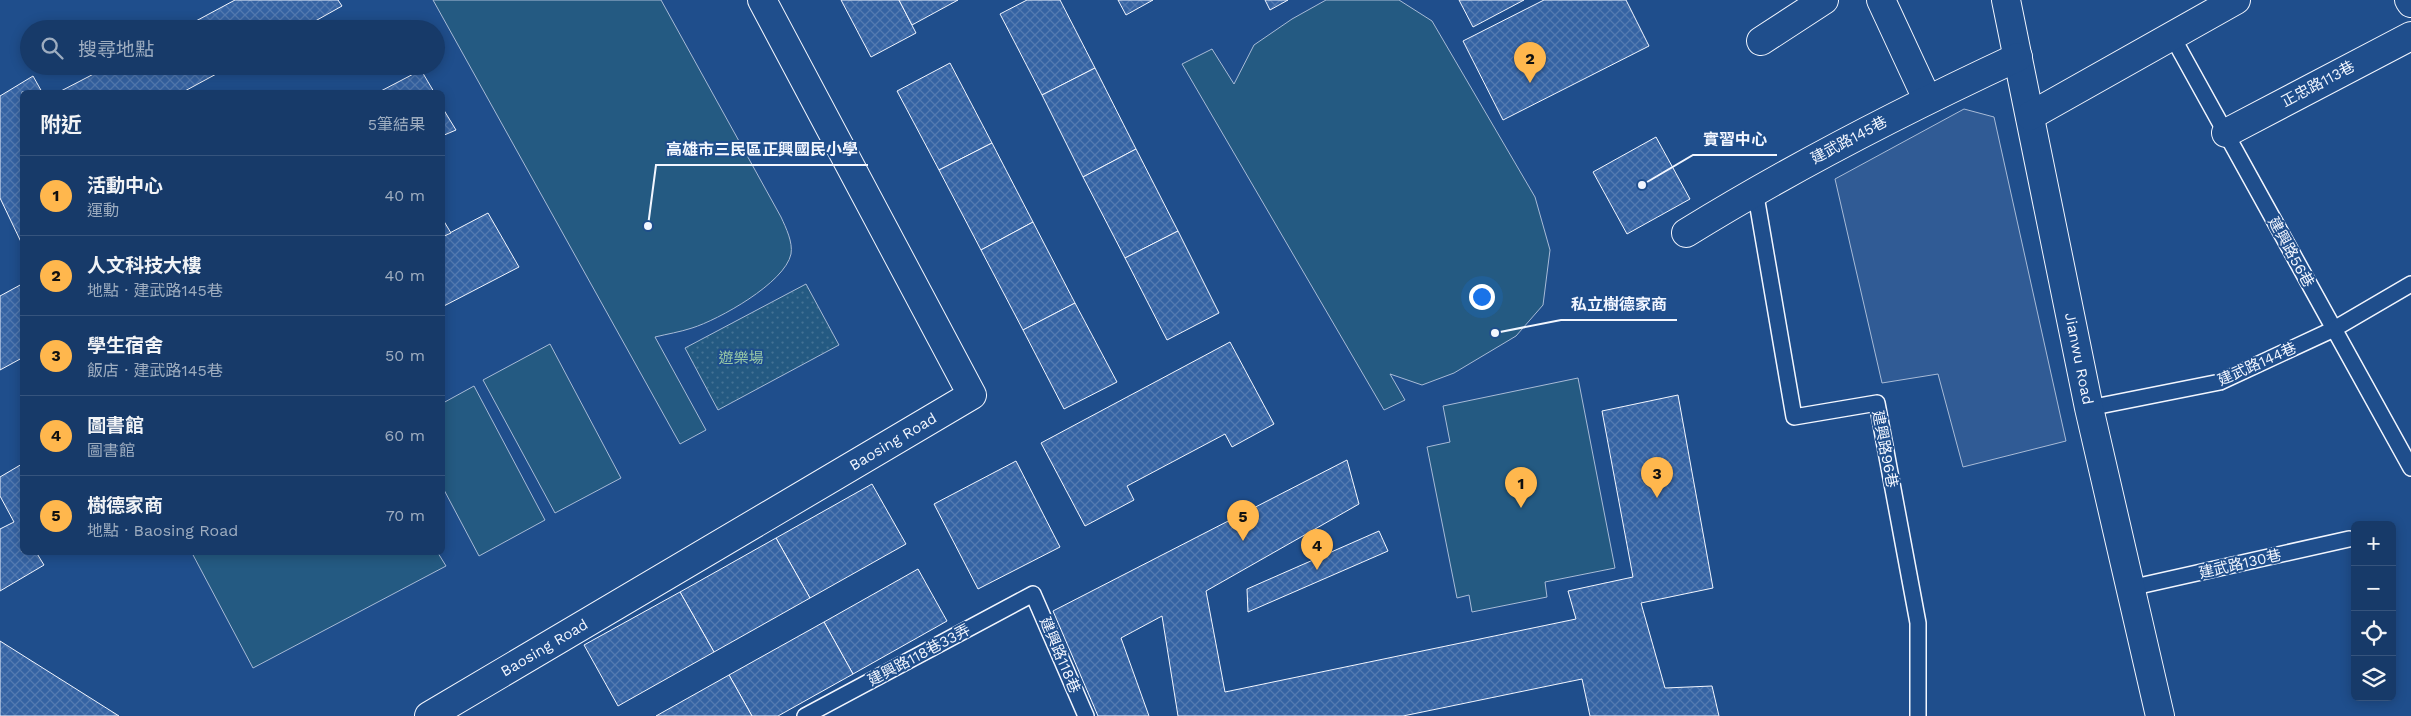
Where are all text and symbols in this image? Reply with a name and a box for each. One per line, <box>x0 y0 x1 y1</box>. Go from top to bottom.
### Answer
search box <box>20 20 445 75</box>
icon: search <box>38 34 66 62</box>
text: 搜尋地點 <box>78 38 154 61</box>
pin: 2 <box>1514 42 1546 83</box>
street label: 正忠路113巷 <box>2278 57 2358 111</box>
text: 附近 <box>40 112 82 137</box>
street label: 建武路145巷 <box>1808 112 1890 168</box>
text: 5筆結果 <box>368 115 425 134</box>
callout: 實習中心 <box>1693 124 1777 155</box>
text: 實習中心 <box>1703 130 1767 149</box>
callout: 高雄市三民區正興國民小學 <box>656 134 868 165</box>
text: 高雄市三民區正興國民小學 <box>666 140 858 159</box>
text: 活動中心 <box>87 174 163 197</box>
text: 1 <box>53 186 59 205</box>
text: 40 m <box>385 186 425 205</box>
text: 運動 <box>87 201 119 220</box>
street label: 建興路56巷 <box>2264 214 2318 290</box>
text: 人文科技大樓 <box>87 254 201 277</box>
text: 2 <box>51 266 61 285</box>
text: 40 m <box>385 266 425 285</box>
text: 地點 · 建武路145巷 <box>87 281 223 300</box>
your location <box>1469 284 1495 310</box>
callout: 私立樹德家商 <box>1561 289 1677 320</box>
text: 私立樹德家商 <box>1571 295 1667 314</box>
street label: Jianwu Road <box>2061 311 2097 406</box>
text: 學生宿舍 <box>87 334 163 357</box>
street label: 建武路144巷 <box>2215 339 2299 389</box>
text: 3 <box>51 346 61 365</box>
text: 50 m <box>385 346 425 365</box>
park label: 遊樂場 <box>718 349 764 367</box>
text: 飯店 · 建武路145巷 <box>87 361 223 380</box>
street label: Baosing Road <box>846 409 940 474</box>
street label: 建興路96巷 <box>1869 409 1901 489</box>
text: 圖書館 <box>87 414 144 437</box>
text: 4 <box>51 426 61 445</box>
text: 60 m <box>385 426 425 445</box>
text: 圖書館 <box>87 441 135 460</box>
pin: 3 <box>1641 457 1673 498</box>
pin: 1 <box>1505 467 1537 508</box>
text: 樹德家商 <box>87 494 163 517</box>
pin: 5 <box>1227 500 1259 541</box>
text: 5 <box>51 506 61 525</box>
text: 70 m <box>386 506 425 525</box>
text: 地點 · Baosing Road <box>87 521 238 540</box>
map controls <box>2351 521 2396 701</box>
button: + <box>2351 521 2396 566</box>
pin: 4 <box>1301 529 1333 570</box>
street label: 建武路130巷 <box>2197 546 2283 582</box>
button: − <box>2351 566 2396 611</box>
button: locate <box>2351 611 2396 656</box>
street label: 建興路118巷 <box>1036 614 1084 696</box>
street label: Baosing Road <box>497 615 591 681</box>
street label: 建興路118巷33弄 <box>865 620 973 690</box>
button: layers <box>2351 656 2396 701</box>

